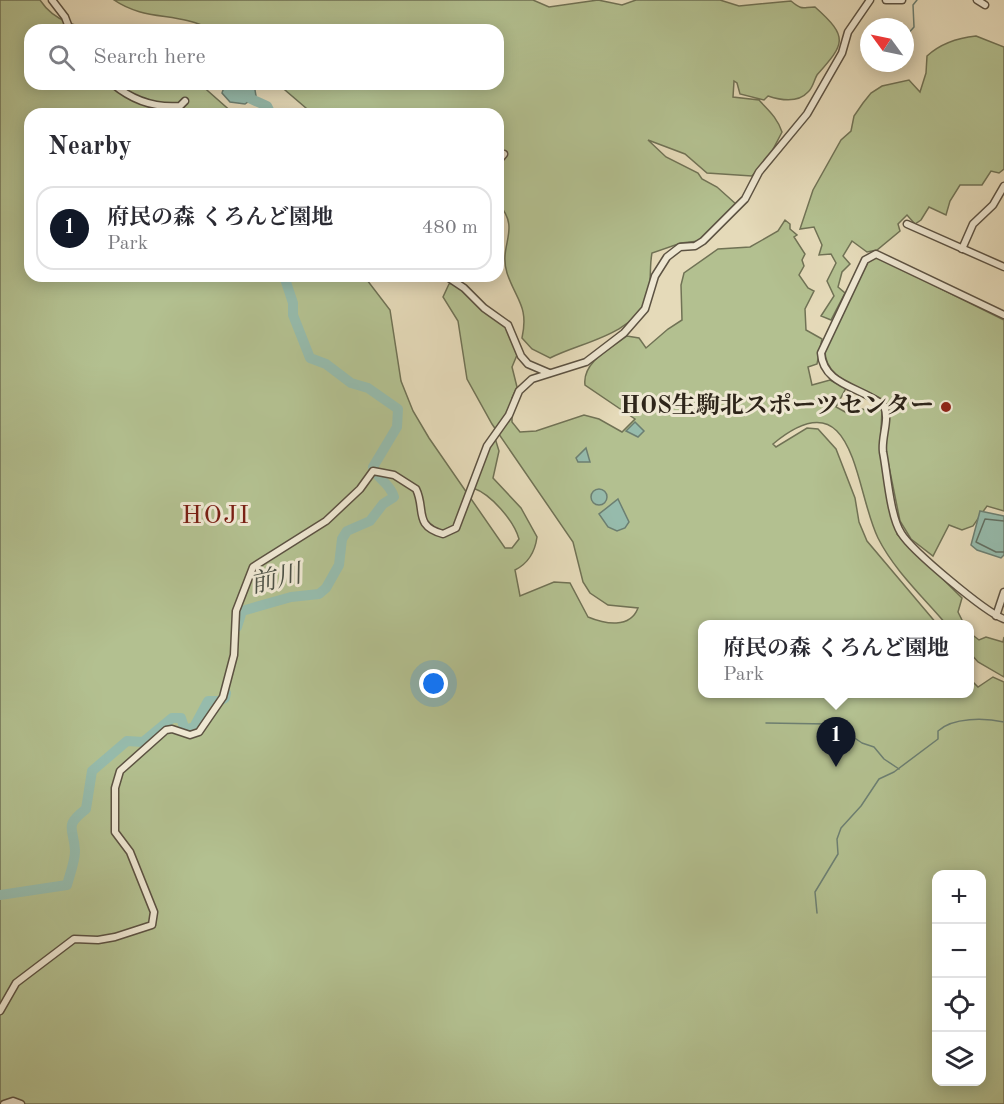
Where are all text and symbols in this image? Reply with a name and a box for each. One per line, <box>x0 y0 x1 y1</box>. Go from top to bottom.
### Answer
north arrow <box>860 18 914 72</box>
search box <box>24 24 504 90</box>
icon: search <box>45 41 78 74</box>
text: Search here <box>93 46 206 68</box>
text: Nearby <box>48 134 132 160</box>
text: 府民の森 くろんど園地 <box>107 207 333 229</box>
text: 1 <box>64 218 75 238</box>
text: 480 m <box>422 218 478 238</box>
text: Park <box>107 234 148 254</box>
place label: HOS生駒北スポーツセンター <box>620 392 934 419</box>
marker: HOS生駒北スポーツセンター <box>939 400 953 414</box>
district label: HOJI <box>182 503 250 529</box>
water label: 前川 <box>247 559 307 599</box>
popup <box>698 620 974 698</box>
text: 府民の森 くろんど園地 <box>723 638 949 660</box>
text: Park <box>723 665 764 685</box>
your location <box>419 669 448 698</box>
pin: 1 <box>816 718 856 767</box>
map controls <box>932 870 986 1086</box>
button: + <box>932 870 986 924</box>
button: − <box>932 924 986 978</box>
button: locate <box>932 978 986 1032</box>
button: layers <box>932 1032 986 1086</box>

